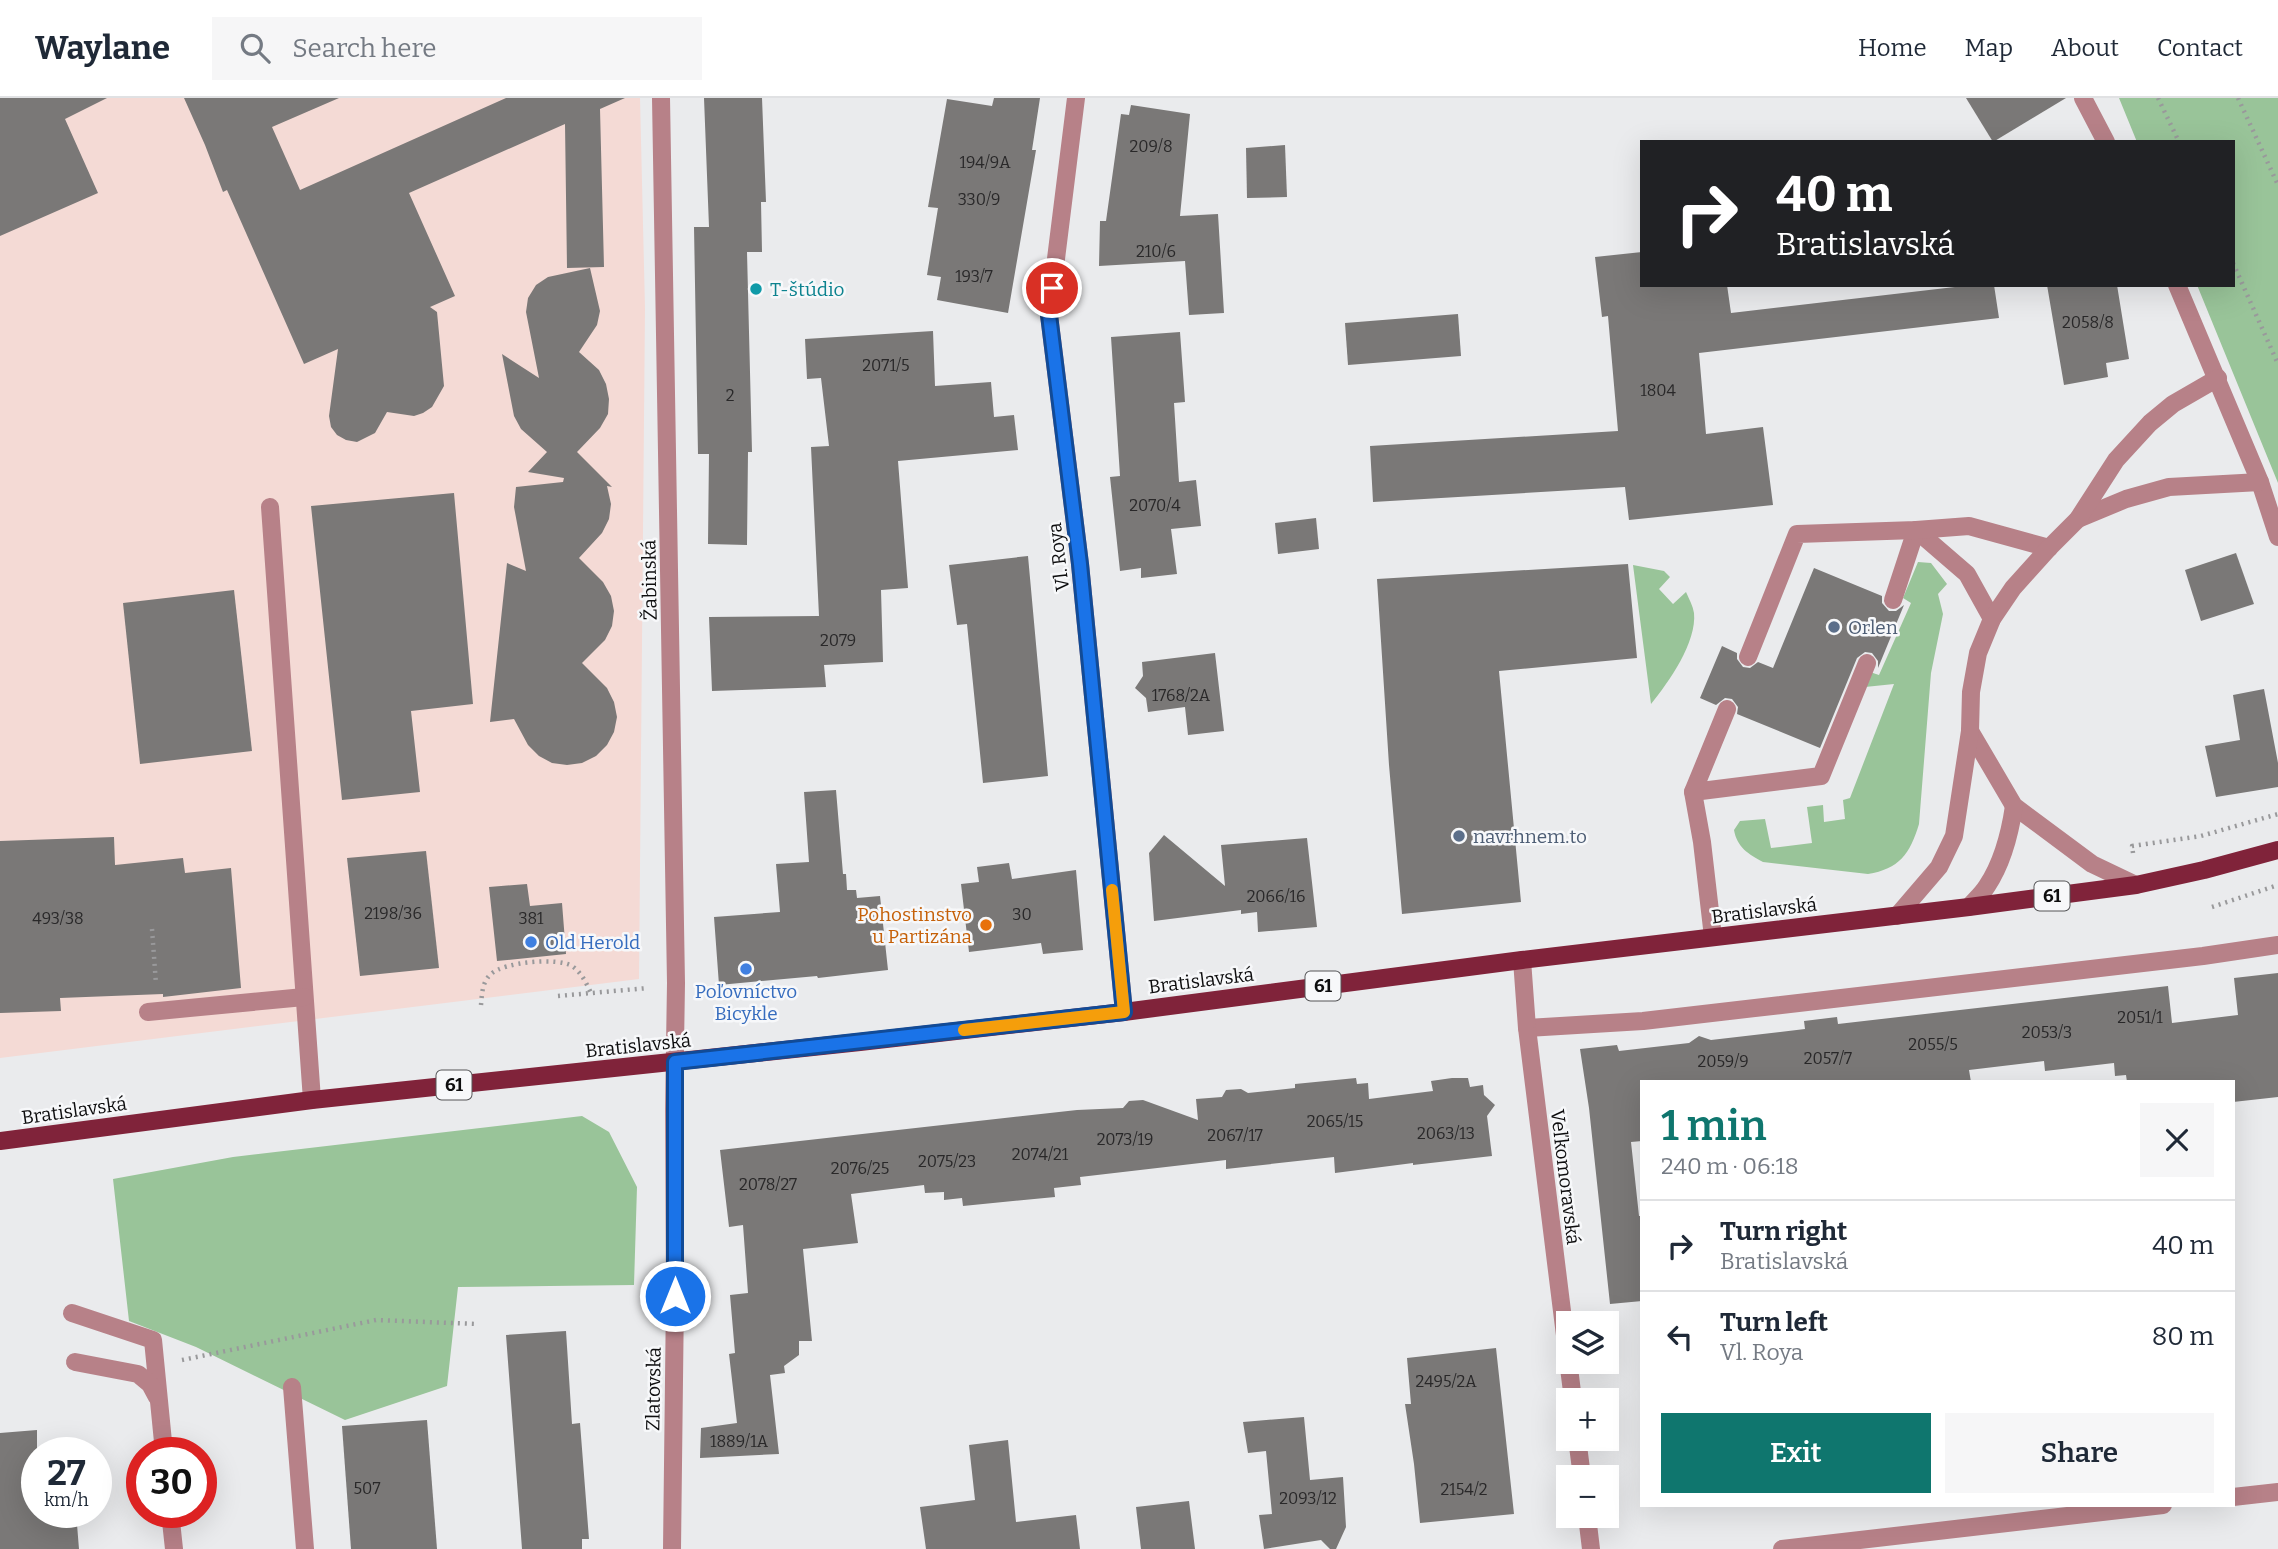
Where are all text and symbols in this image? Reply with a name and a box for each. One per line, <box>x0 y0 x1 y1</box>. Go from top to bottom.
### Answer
search box <box>212 17 702 80</box>
text: Waylane <box>35 28 170 68</box>
icon: search <box>236 29 274 67</box>
text: Search here <box>292 33 437 64</box>
text: Home <box>1858 34 1927 62</box>
text: Map <box>1965 34 2013 62</box>
text: About <box>2051 34 2119 62</box>
text: Contact <box>2157 34 2243 62</box>
house number: 209/8 <box>1130 137 1173 156</box>
house number: 194/9A <box>960 153 1011 172</box>
text: 40 m <box>1776 165 1893 224</box>
icon: right <box>1661 168 1752 259</box>
house number: 330/9 <box>958 190 1000 209</box>
text: Bratislavská <box>1776 225 1955 263</box>
house number: 210/6 <box>1136 242 1176 261</box>
pin <box>1022 258 1082 318</box>
house number: 193/7 <box>955 267 993 286</box>
icon: arrive <box>1033 269 1071 307</box>
place label: T-štúdio <box>770 278 845 301</box>
marker: T-štúdio <box>748 281 764 297</box>
house number: 2058/8 <box>2062 313 2114 332</box>
house number: 2071/5 <box>862 356 910 375</box>
house number: 1804 <box>1640 381 1677 400</box>
house number: 2 <box>726 386 734 405</box>
house number: 2070/4 <box>1129 496 1181 515</box>
street label: Vl. Roya <box>1043 521 1074 593</box>
street label: Žabinská <box>637 539 662 620</box>
place label: Orlen <box>1848 616 1898 639</box>
marker: Orlen <box>1826 619 1842 635</box>
house number: 2079 <box>820 631 856 650</box>
house number: 1768/2A <box>1152 686 1211 705</box>
place label: navrhnem.to <box>1473 825 1587 848</box>
marker: navrhnem.to <box>1451 828 1467 844</box>
road number: 61 <box>2035 882 2070 910</box>
house number: 2066/16 <box>1247 887 1305 906</box>
street label: Bratislavská <box>1710 893 1819 928</box>
place label: Pohostinstvo u Partizána <box>857 903 973 948</box>
house number: 2198/36 <box>364 904 422 923</box>
house number: 30 <box>1012 905 1032 924</box>
house number: 493/38 <box>32 909 84 928</box>
house number: 381 <box>518 909 544 928</box>
marker: Pohostinstvo u Partizána <box>978 917 994 933</box>
place label: Old Herold <box>545 931 640 954</box>
marker: Old Herold <box>523 934 539 950</box>
marker: Poľovníctvo Bicykle <box>738 961 754 977</box>
street label: Bratislavská <box>1147 963 1256 998</box>
road number: 61 <box>1306 972 1340 1001</box>
place label: Poľovníctvo Bicykle <box>695 980 797 1025</box>
house number: 2051/1 <box>2117 1008 2163 1027</box>
house number: 2053/3 <box>2022 1023 2072 1042</box>
street label: Bratislavská <box>584 1028 693 1062</box>
house number: 2055/5 <box>1908 1035 1958 1054</box>
house number: 2057/7 <box>1804 1049 1852 1068</box>
house number: 2059/9 <box>1697 1052 1749 1071</box>
road number: 61 <box>436 1070 472 1100</box>
street label: Bratislavská <box>20 1092 129 1129</box>
text: 1 min <box>1661 1101 1767 1151</box>
button: close <box>2140 1103 2214 1177</box>
street label: Veľkomoravská <box>1546 1108 1585 1247</box>
house number: 2065/15 <box>1307 1112 1363 1131</box>
house number: 2063/13 <box>1417 1124 1475 1143</box>
house number: 2067/17 <box>1207 1126 1263 1145</box>
house number: 2073/19 <box>1097 1130 1153 1149</box>
house number: 2074/21 <box>1012 1145 1069 1164</box>
house number: 2075/23 <box>918 1152 976 1171</box>
text: 240 m · 06:18 <box>1661 1152 1799 1180</box>
house number: 2076/25 <box>831 1159 889 1178</box>
house number: 2078/27 <box>739 1175 797 1194</box>
text: Turn right <box>1720 1216 1847 1247</box>
icon: right <box>1661 1227 1699 1265</box>
text: 40 m <box>2152 1230 2214 1261</box>
text: Bratislavská <box>1720 1247 1848 1275</box>
position arrow <box>638 1259 712 1333</box>
text: Turn left <box>1720 1307 1828 1338</box>
map controls <box>1556 1311 1619 1528</box>
button: layers <box>1556 1311 1619 1374</box>
icon: left <box>1661 1318 1699 1356</box>
text: 80 m <box>2152 1321 2214 1352</box>
text: Vl. Roya <box>1720 1338 1803 1366</box>
street label: Zlatovská <box>641 1346 666 1431</box>
house number: 2495/2A <box>1415 1372 1477 1391</box>
button: + <box>1556 1388 1619 1451</box>
button: Exit <box>1661 1413 1931 1493</box>
button: Share <box>1945 1413 2214 1493</box>
house number: 1889/1A <box>710 1432 769 1451</box>
speed limit sign: 30 <box>126 1437 217 1528</box>
text: 27 <box>47 1452 86 1494</box>
button: − <box>1556 1465 1619 1528</box>
house number: 507 <box>354 1479 380 1498</box>
house number: 2154/2 <box>1441 1480 1487 1499</box>
text: km/h <box>44 1489 89 1511</box>
house number: 2093/12 <box>1279 1489 1337 1508</box>

